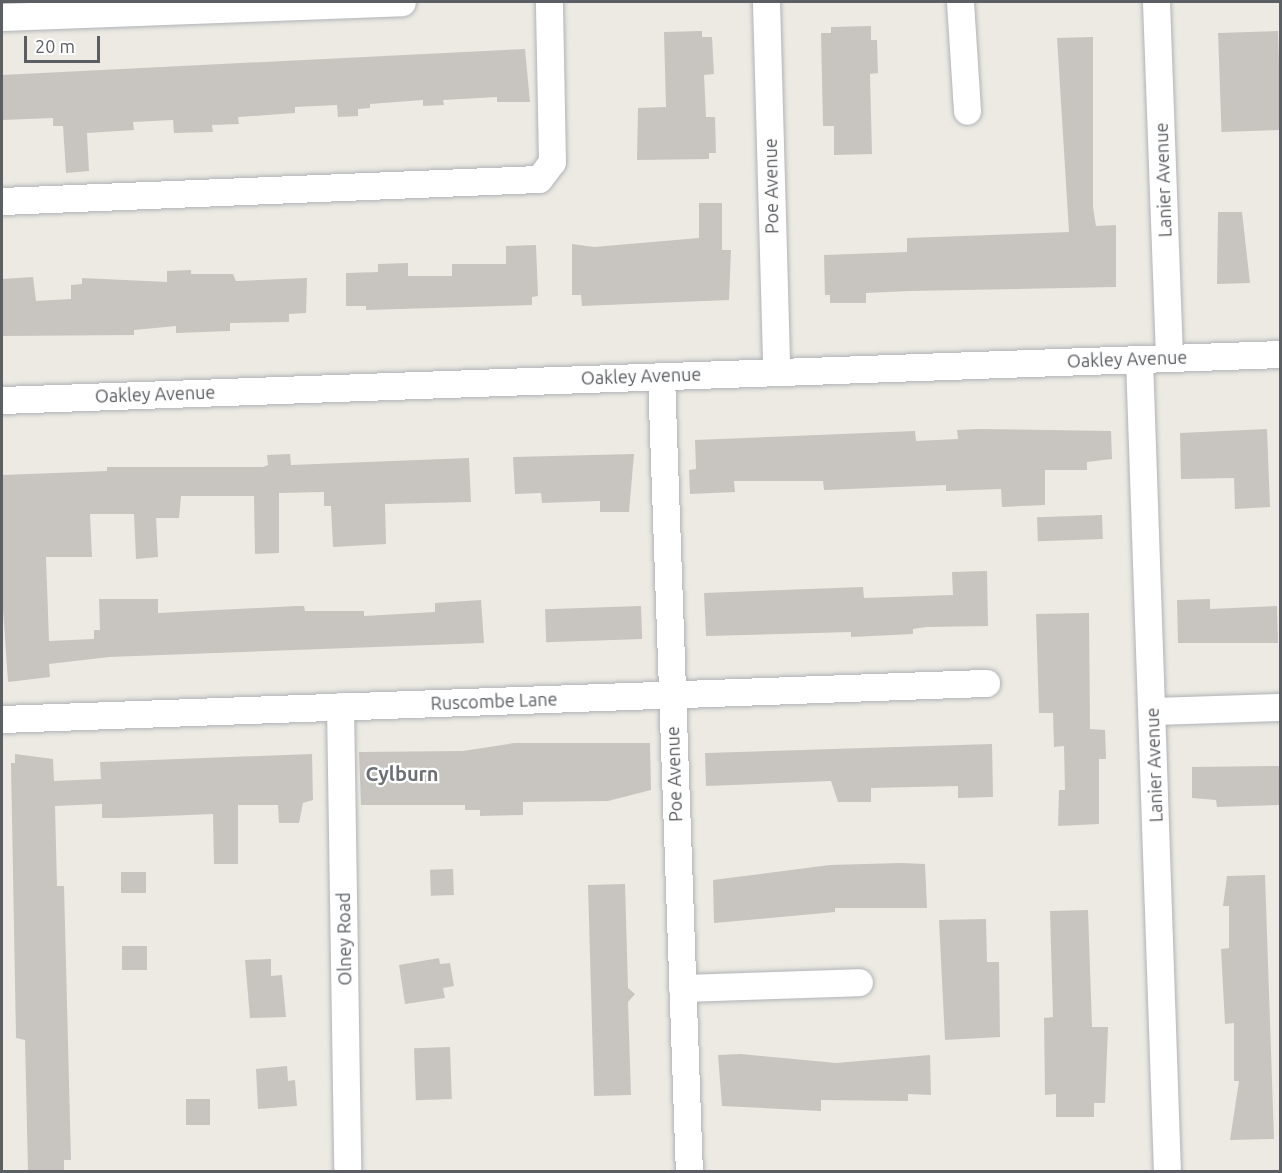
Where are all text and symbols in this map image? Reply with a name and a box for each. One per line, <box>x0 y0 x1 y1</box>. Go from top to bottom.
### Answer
scale bar <box>27 24 104 62</box>
text: 20 m <box>35 36 75 56</box>
street label: Lanier Avenue <box>1150 122 1176 238</box>
street label: Poe Avenue <box>759 138 783 234</box>
street label: Oakley Avenue <box>1066 346 1188 372</box>
street label: Oakley Avenue <box>580 363 702 389</box>
street label: Oakley Avenue <box>94 381 216 407</box>
street label: Ruscombe Lane <box>430 688 558 714</box>
street label: Lanier Avenue <box>1141 707 1167 823</box>
street label: Poe Avenue <box>662 726 686 822</box>
district label: Cylburn <box>365 761 439 785</box>
street label: Olney Road <box>332 892 356 986</box>

